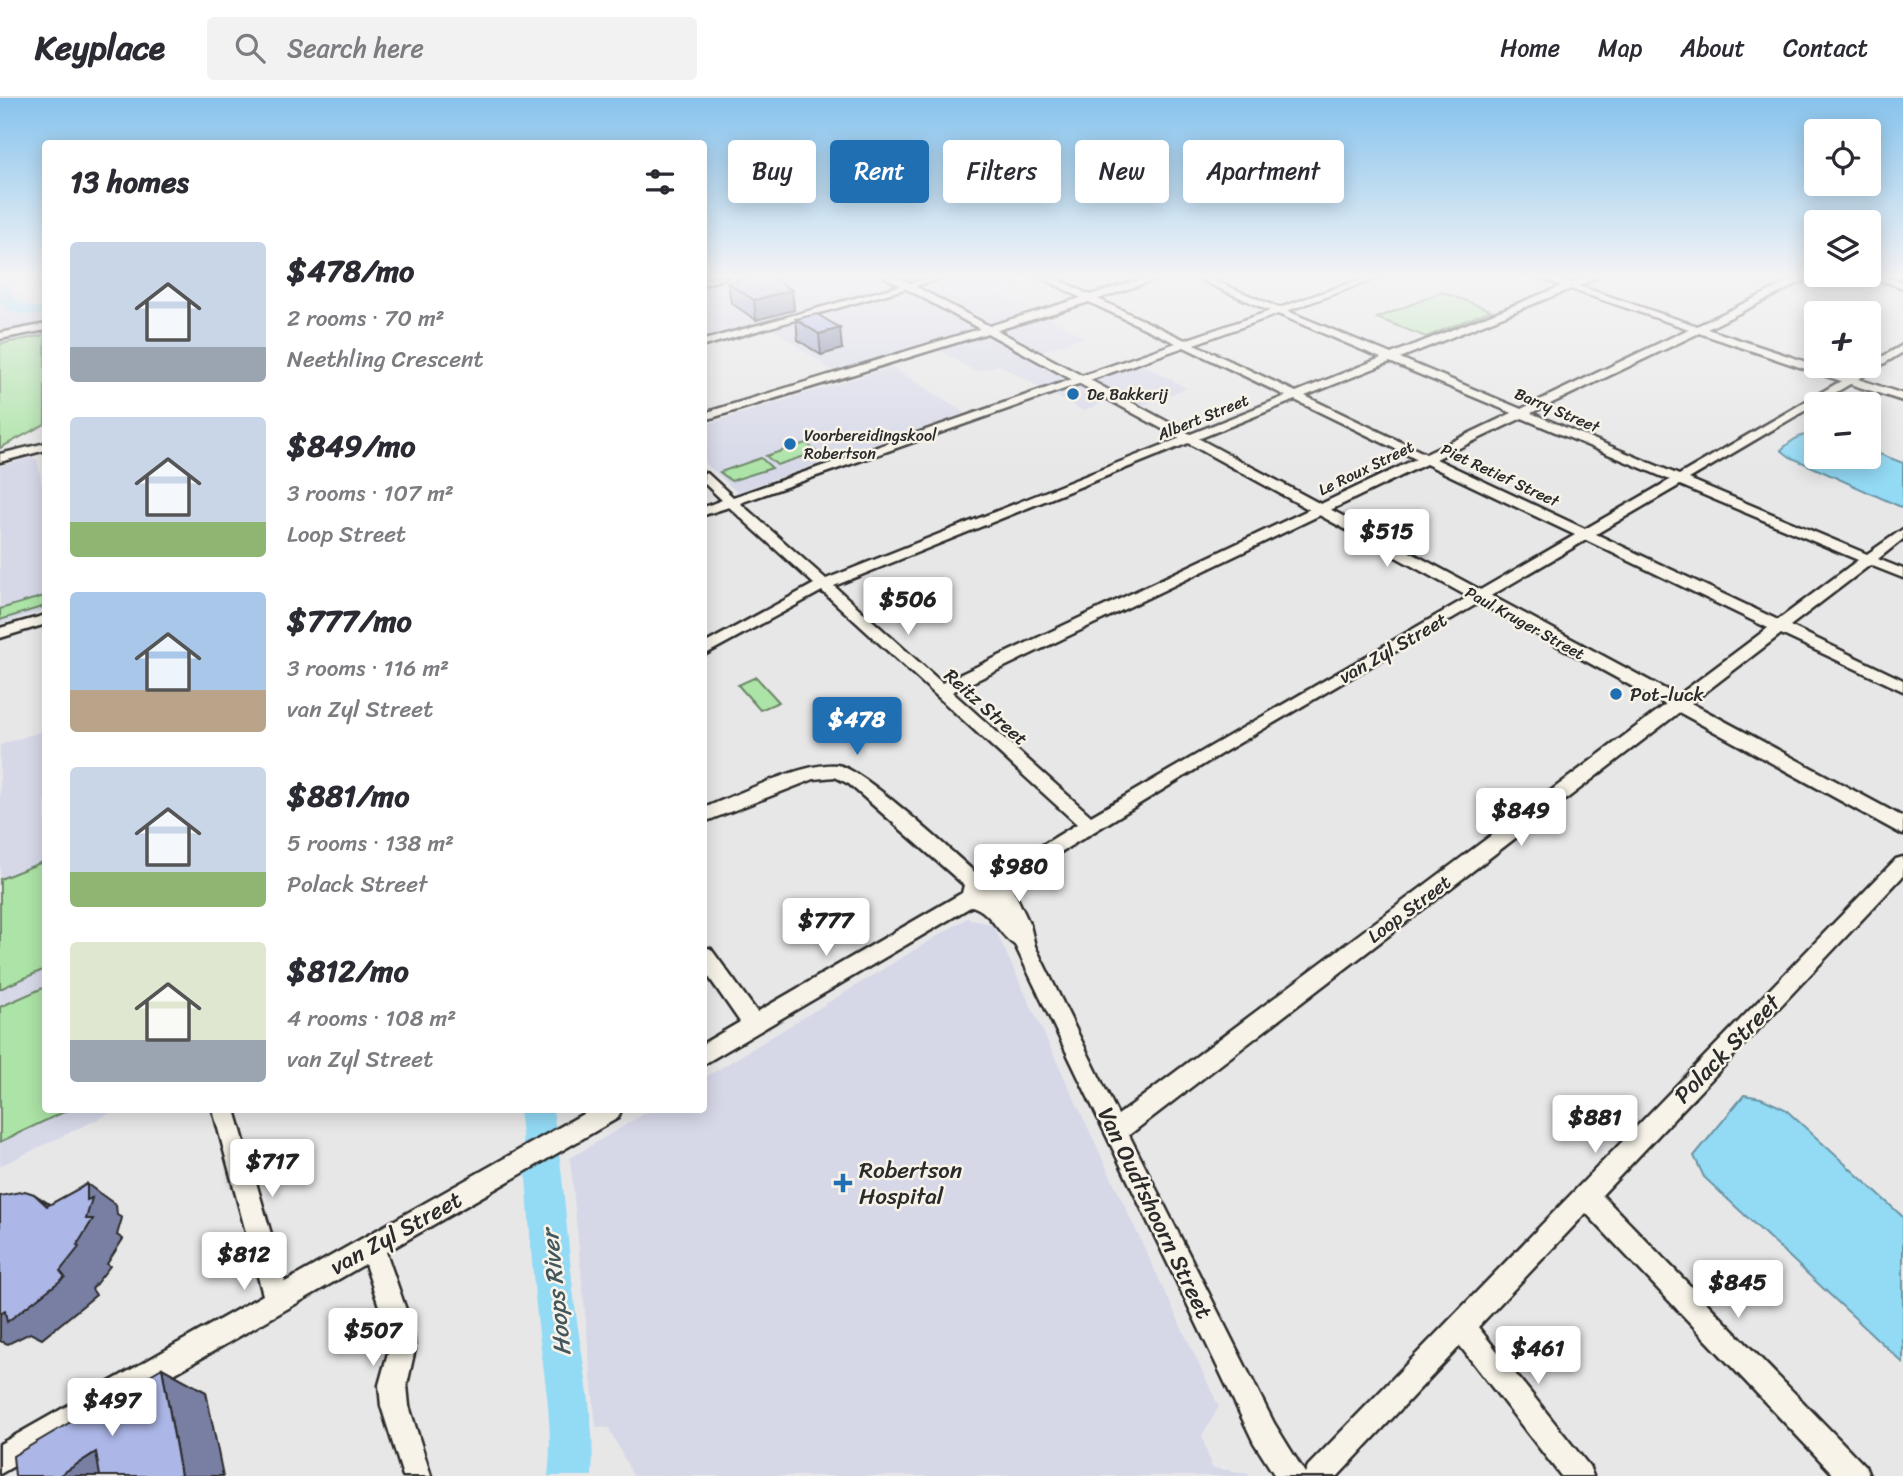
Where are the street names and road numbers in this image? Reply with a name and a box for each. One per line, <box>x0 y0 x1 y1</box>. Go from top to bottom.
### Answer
street label: Barry Street <box>1510 379 1605 441</box>
street label: Albert Street <box>1152 385 1253 449</box>
street label: Le Roux Street <box>1313 432 1419 504</box>
street label: Piet Retief Street <box>1436 435 1564 515</box>
street label: Paul Kruger Street <box>1460 578 1590 668</box>
street label: van Zyl Street <box>1332 604 1454 692</box>
street label: Reitz Street <box>936 660 1036 754</box>
street label: Loop Street <box>1360 866 1458 952</box>
street label: Polack Street <box>1664 983 1792 1114</box>
street label: Van Oudtshoorn Street <box>1086 1100 1224 1326</box>
street label: van Zyl Street <box>322 1180 470 1286</box>

